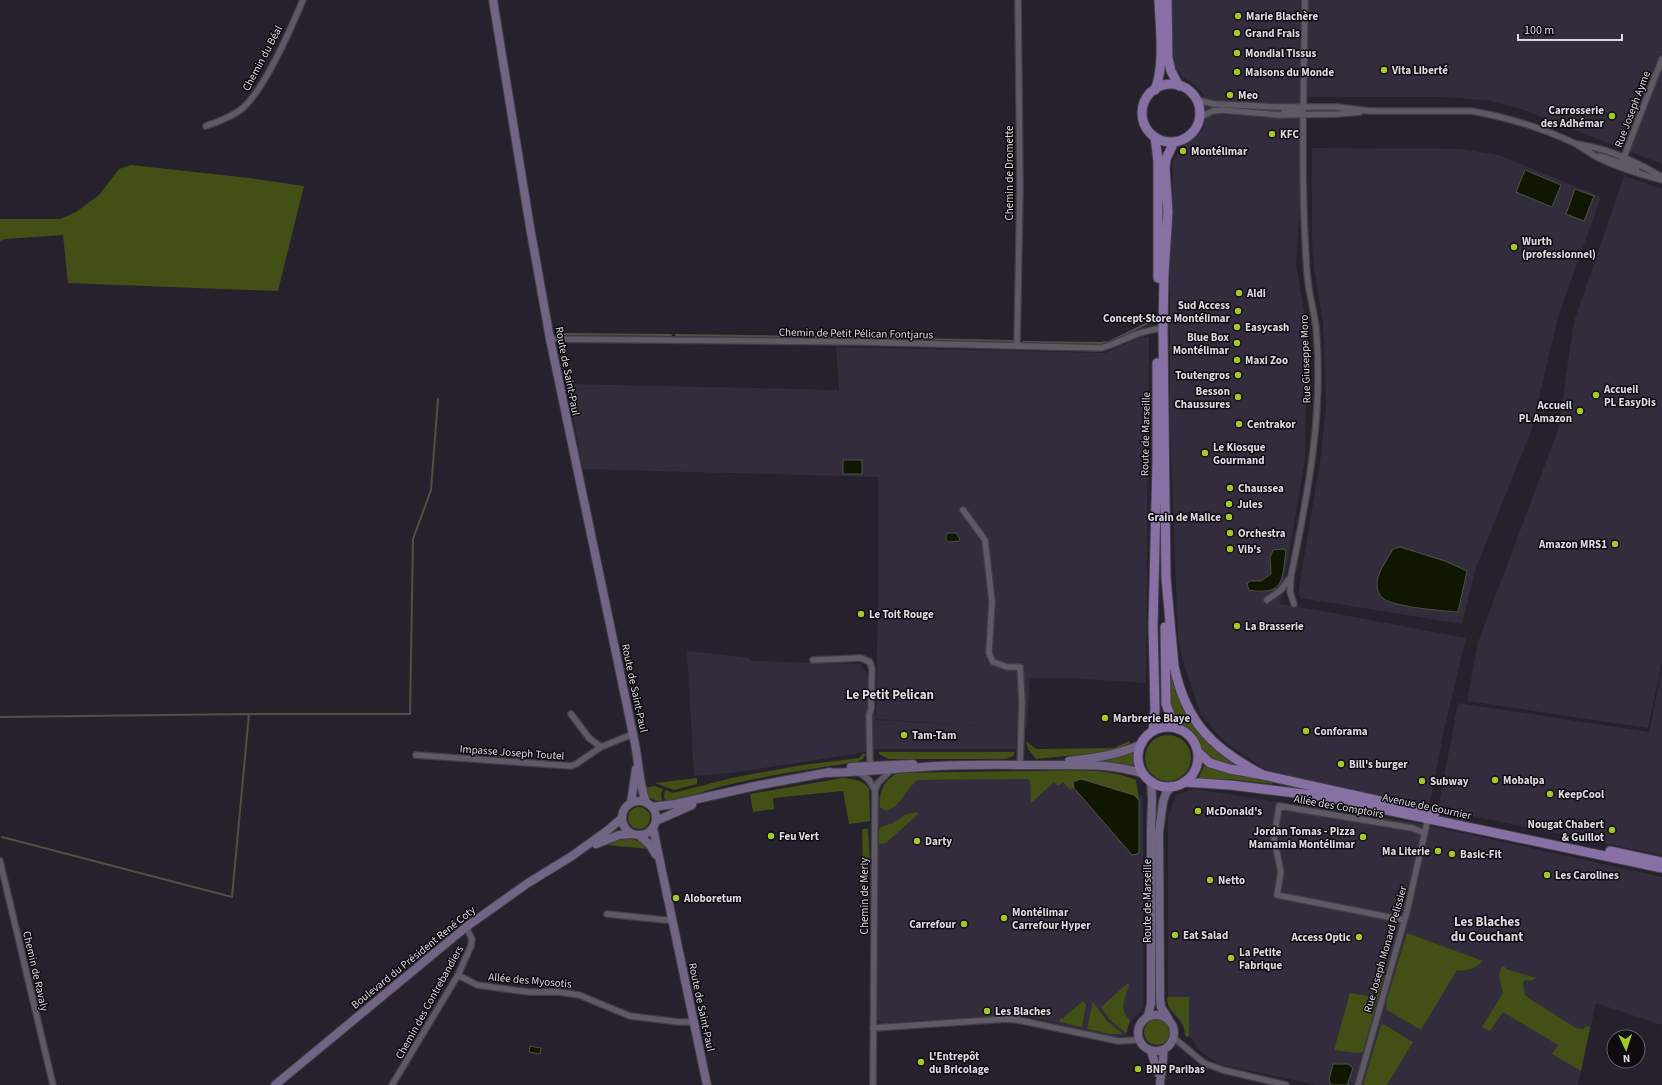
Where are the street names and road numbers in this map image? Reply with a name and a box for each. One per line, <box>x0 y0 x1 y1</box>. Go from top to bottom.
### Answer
street label: Chemin du Béal <box>239 23 286 94</box>
street label: Rue Joseph Ayme <box>1611 68 1654 150</box>
street label: Chemin de Dromette <box>1002 125 1017 220</box>
street label: Rue Giuseppe Moro <box>1296 314 1315 404</box>
street label: Route de Saint-Paul <box>552 325 584 417</box>
street label: Chemin de Petit Pélican Fontjarus <box>779 325 934 342</box>
street label: Route de Marseille <box>1137 391 1154 476</box>
street label: Route de Saint-Paul <box>618 642 651 734</box>
street label: Impasse Joseph Toutel <box>459 741 565 764</box>
street label: Avenue de Gournier <box>1381 790 1473 823</box>
street label: Allée des Comptoirs <box>1293 791 1385 822</box>
street label: Chemin de Merly <box>857 858 872 934</box>
street label: Route de Marseille <box>1140 858 1155 943</box>
street label: Rue Joseph Monard Pelissier <box>1360 884 1411 1014</box>
street label: Boulevard du Président René Coty <box>348 903 479 1012</box>
street label: Chemin de Ravaly <box>19 930 52 1013</box>
street label: Chemin des Contrebandiers <box>392 943 467 1062</box>
street label: Route de Saint-Paul <box>685 961 718 1053</box>
street label: Allée des Myosotis <box>488 969 573 992</box>

